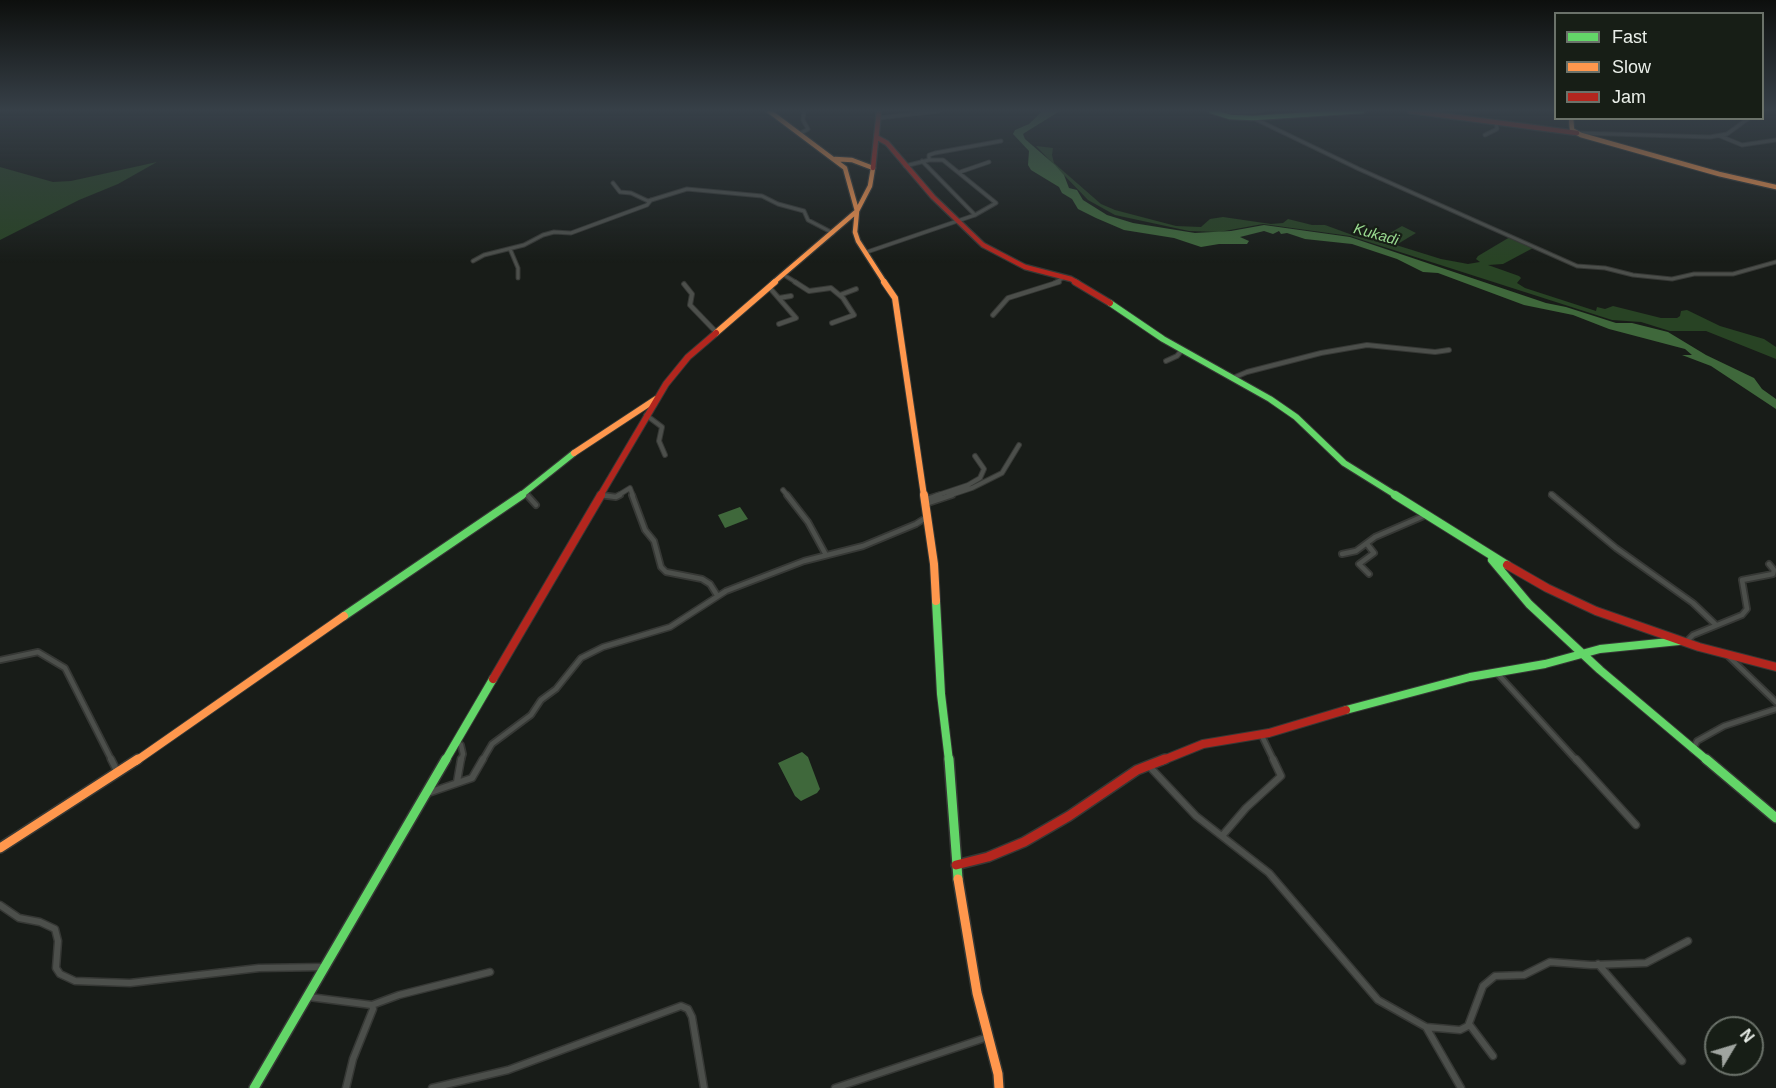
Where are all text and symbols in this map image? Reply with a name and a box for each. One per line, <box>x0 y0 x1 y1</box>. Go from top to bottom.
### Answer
legend <box>1554 12 1764 120</box>
text: Fast <box>1612 27 1647 47</box>
text: Slow <box>1612 57 1651 77</box>
text: Jam <box>1612 87 1646 107</box>
water label: Kukadi <box>1351 220 1401 250</box>
north arrow <box>1704 1016 1764 1076</box>
text: N <box>1737 1026 1757 1046</box>

